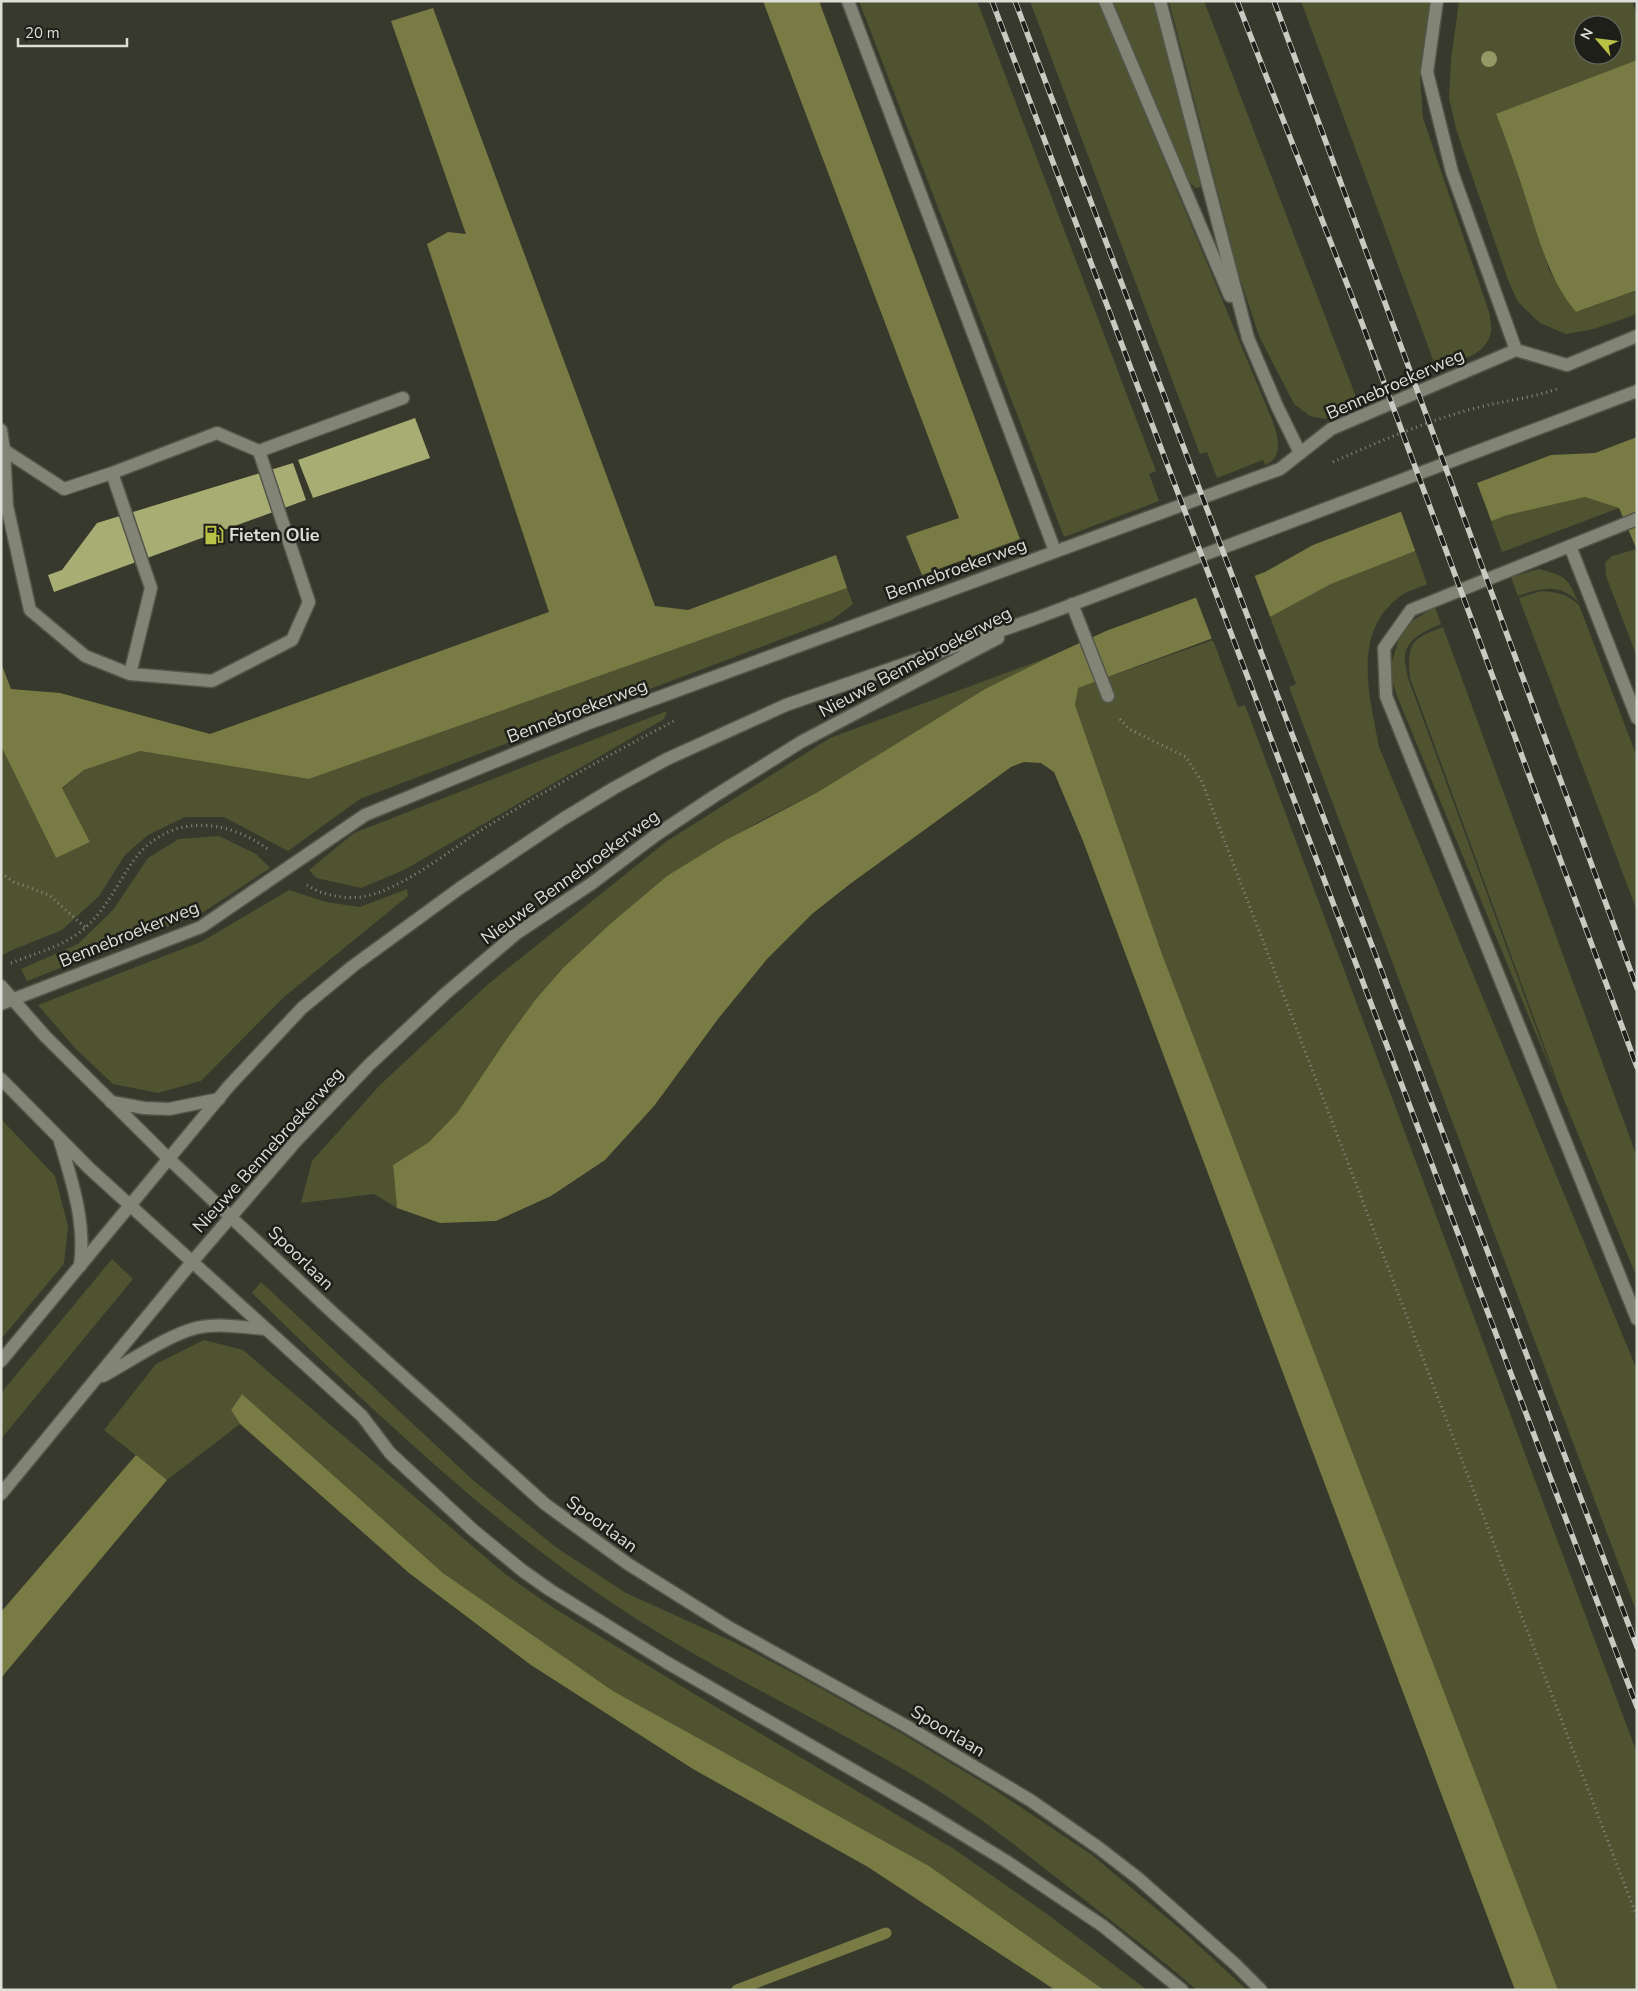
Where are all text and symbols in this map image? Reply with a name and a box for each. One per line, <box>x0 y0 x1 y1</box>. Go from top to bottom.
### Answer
scale bar <box>18 15 126 47</box>
north arrow <box>1573 15 1623 65</box>
text: 20 m <box>25 23 60 43</box>
text: N <box>1576 25 1598 43</box>
street label: Bennebroekerweg <box>1322 343 1468 425</box>
place label: Fieten Olie <box>229 523 320 547</box>
fuel station icon: Fieten Olie <box>203 524 225 546</box>
street label: Bennebroekerweg <box>882 532 1030 606</box>
street label: Nieuwe Bennebroekerweg <box>814 601 1016 723</box>
street label: Bennebroekerweg <box>503 673 651 749</box>
street label: Nieuwe Bennebroekerweg <box>476 804 664 950</box>
street label: Bennebroekerweg <box>56 895 202 973</box>
street label: Nieuwe Bennebroekerweg <box>187 1062 349 1238</box>
street label: Spoorlaan <box>263 1221 339 1295</box>
street label: Spoorlaan <box>562 1490 642 1558</box>
street label: Spoorlaan <box>906 1699 990 1763</box>

